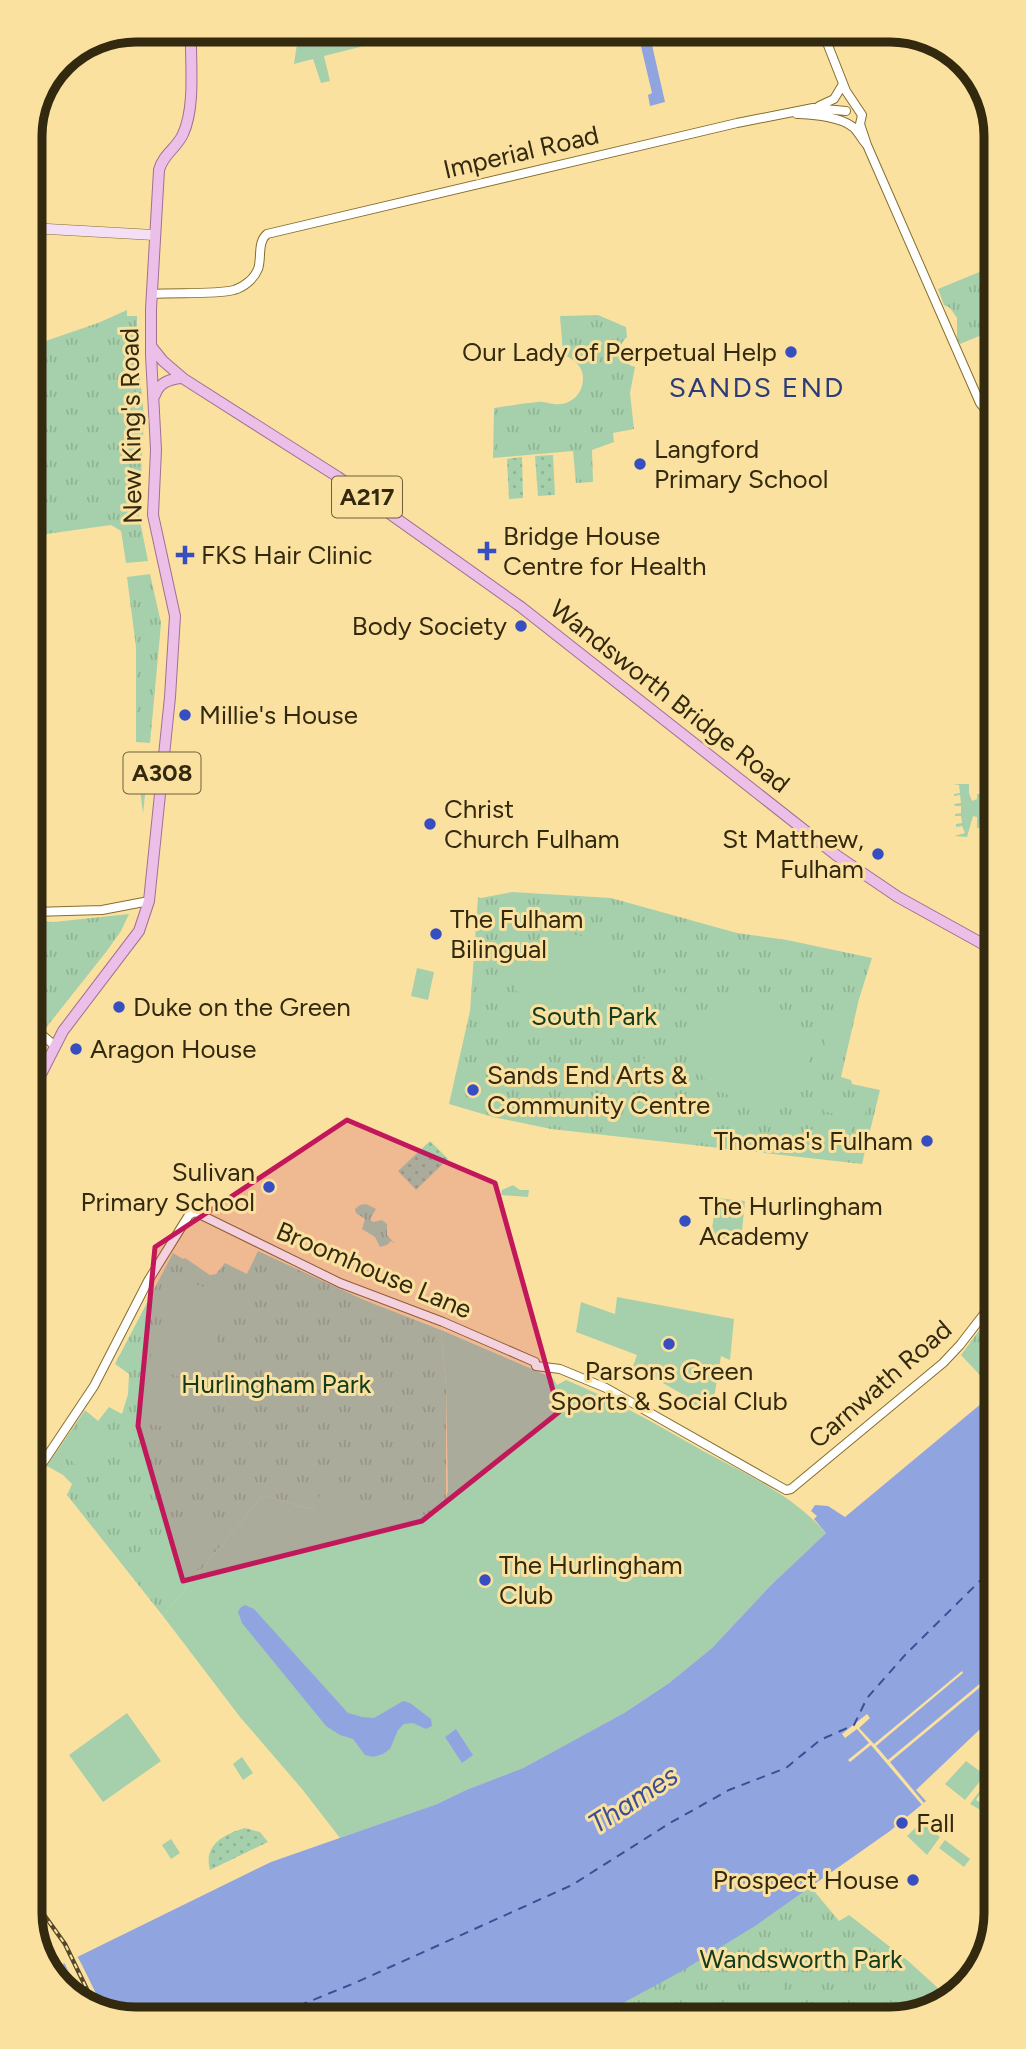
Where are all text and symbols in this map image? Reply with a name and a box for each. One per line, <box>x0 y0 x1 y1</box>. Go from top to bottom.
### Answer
street label: Imperial Road <box>440 119 602 185</box>
street label: New King's Road <box>113 328 149 524</box>
place label: Our Lady of Perpetual Help <box>462 336 777 368</box>
marker: Our Lady of Perpetual Help <box>783 344 799 360</box>
district label: SANDS END <box>669 370 845 404</box>
place label: Langford Primary School <box>654 433 828 495</box>
marker: Langford Primary School <box>632 456 648 472</box>
road number: A217 <box>332 476 402 518</box>
place label: Bridge House Centre for Health <box>503 520 707 582</box>
place label: FKS Hair Clinic <box>201 539 373 571</box>
marker: Bridge House Centre for Health <box>477 541 497 561</box>
marker: FKS Hair Clinic <box>175 545 195 565</box>
street label: Wandsworth Bridge Road <box>544 592 796 800</box>
place label: Body Society <box>352 610 507 642</box>
marker: Body Society <box>513 618 529 634</box>
place label: Millie's House <box>199 699 358 731</box>
marker: Millie's House <box>177 707 193 723</box>
road number: A308 <box>124 752 200 794</box>
place label: Christ Church Fulham <box>444 793 620 855</box>
marker: Christ Church Fulham <box>422 816 438 832</box>
place label: St Matthew, Fulham <box>722 823 864 885</box>
marker: St Matthew, Fulham <box>870 846 886 862</box>
place label: The Fulham Bilingual <box>450 903 583 965</box>
marker: The Fulham Bilingual <box>428 926 444 942</box>
place label: Duke on the Green <box>133 991 351 1023</box>
marker: Duke on the Green <box>111 999 127 1015</box>
park label: South Park <box>531 1000 657 1032</box>
place label: Aragon House <box>90 1033 256 1065</box>
marker: Aragon House <box>68 1041 84 1057</box>
place label: Sands End Arts & Community Centre <box>487 1059 710 1121</box>
marker: Sands End Arts & Community Centre <box>465 1082 481 1098</box>
place label: Thomas's Fulham <box>714 1125 913 1157</box>
marker: Thomas's Fulham <box>919 1133 935 1149</box>
place label: Sulivan Primary School <box>81 1156 255 1218</box>
marker: Sulivan Primary School <box>261 1179 277 1195</box>
place label: The Hurlingham Academy <box>699 1190 883 1252</box>
marker: The Hurlingham Academy <box>677 1213 693 1229</box>
street label: Broomhouse Lane <box>271 1214 477 1326</box>
street label: Carnwath Road <box>802 1313 958 1455</box>
marker: Parsons Green Sports & Social Club <box>661 1336 677 1352</box>
place label: Parsons Green Sports & Social Club <box>550 1355 788 1417</box>
park label: Hurlingham Park <box>181 1368 371 1400</box>
place label: The Hurlingham Club <box>499 1549 683 1611</box>
marker: The Hurlingham Club <box>477 1572 493 1588</box>
water label: Thames <box>582 1758 684 1840</box>
place label: Fall <box>916 1807 955 1839</box>
marker: Fall <box>894 1815 910 1831</box>
place label: Prospect House <box>713 1864 899 1896</box>
marker: Prospect House <box>905 1872 921 1888</box>
park label: Wandsworth Park <box>699 1943 903 1975</box>

